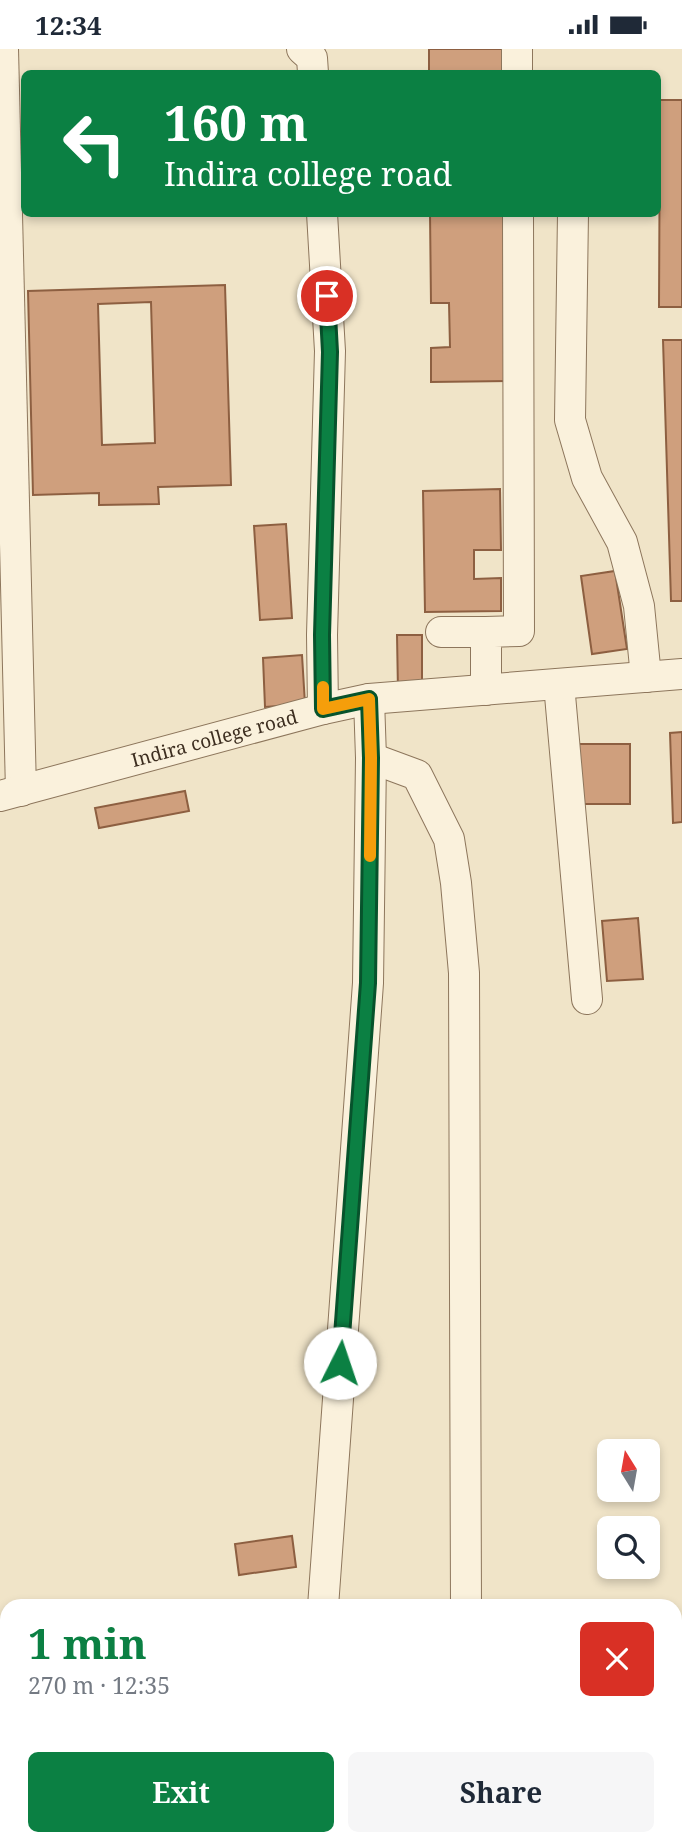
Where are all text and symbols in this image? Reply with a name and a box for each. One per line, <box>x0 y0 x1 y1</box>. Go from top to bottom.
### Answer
text: 12:34 <box>35 7 102 43</box>
text: 160 m <box>164 89 308 155</box>
icon: left <box>49 98 140 189</box>
text: Indira college road <box>164 152 452 195</box>
pin <box>297 266 357 326</box>
icon: arrive <box>308 277 346 315</box>
street label: Indira college road <box>128 703 301 773</box>
position arrow <box>303 1326 377 1400</box>
north arrow <box>597 1439 660 1501</box>
map controls <box>597 1439 660 1579</box>
button: search <box>597 1516 660 1579</box>
text: 1 min <box>28 1614 147 1671</box>
button: close <box>580 1622 654 1696</box>
text: 270 m · 12:35 <box>28 1669 170 1701</box>
button: Exit <box>28 1752 334 1832</box>
button: Share <box>348 1752 654 1832</box>

